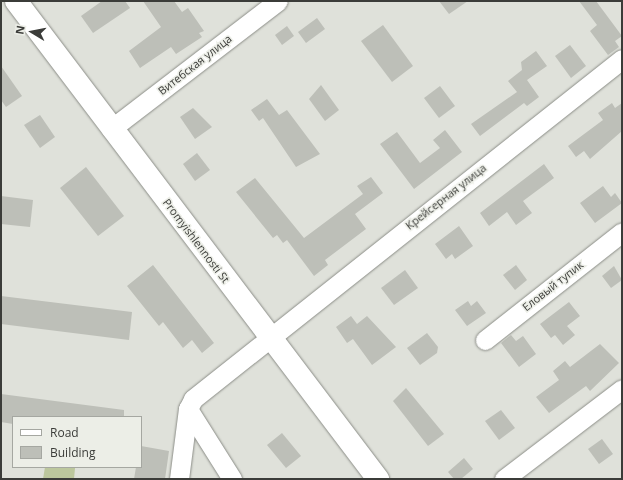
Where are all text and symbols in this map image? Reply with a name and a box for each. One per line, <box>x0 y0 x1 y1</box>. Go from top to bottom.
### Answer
north arrow <box>12 12 52 52</box>
text: N <box>12 24 28 36</box>
street label: Витебская улица <box>156 32 234 98</box>
street label: Крейсерная улица <box>403 161 489 233</box>
street label: Promyishlennosti St <box>160 196 232 286</box>
street label: Еловый тупик <box>520 258 586 314</box>
legend <box>12 416 142 468</box>
text: Road <box>50 424 79 441</box>
text: Building <box>50 444 95 461</box>

